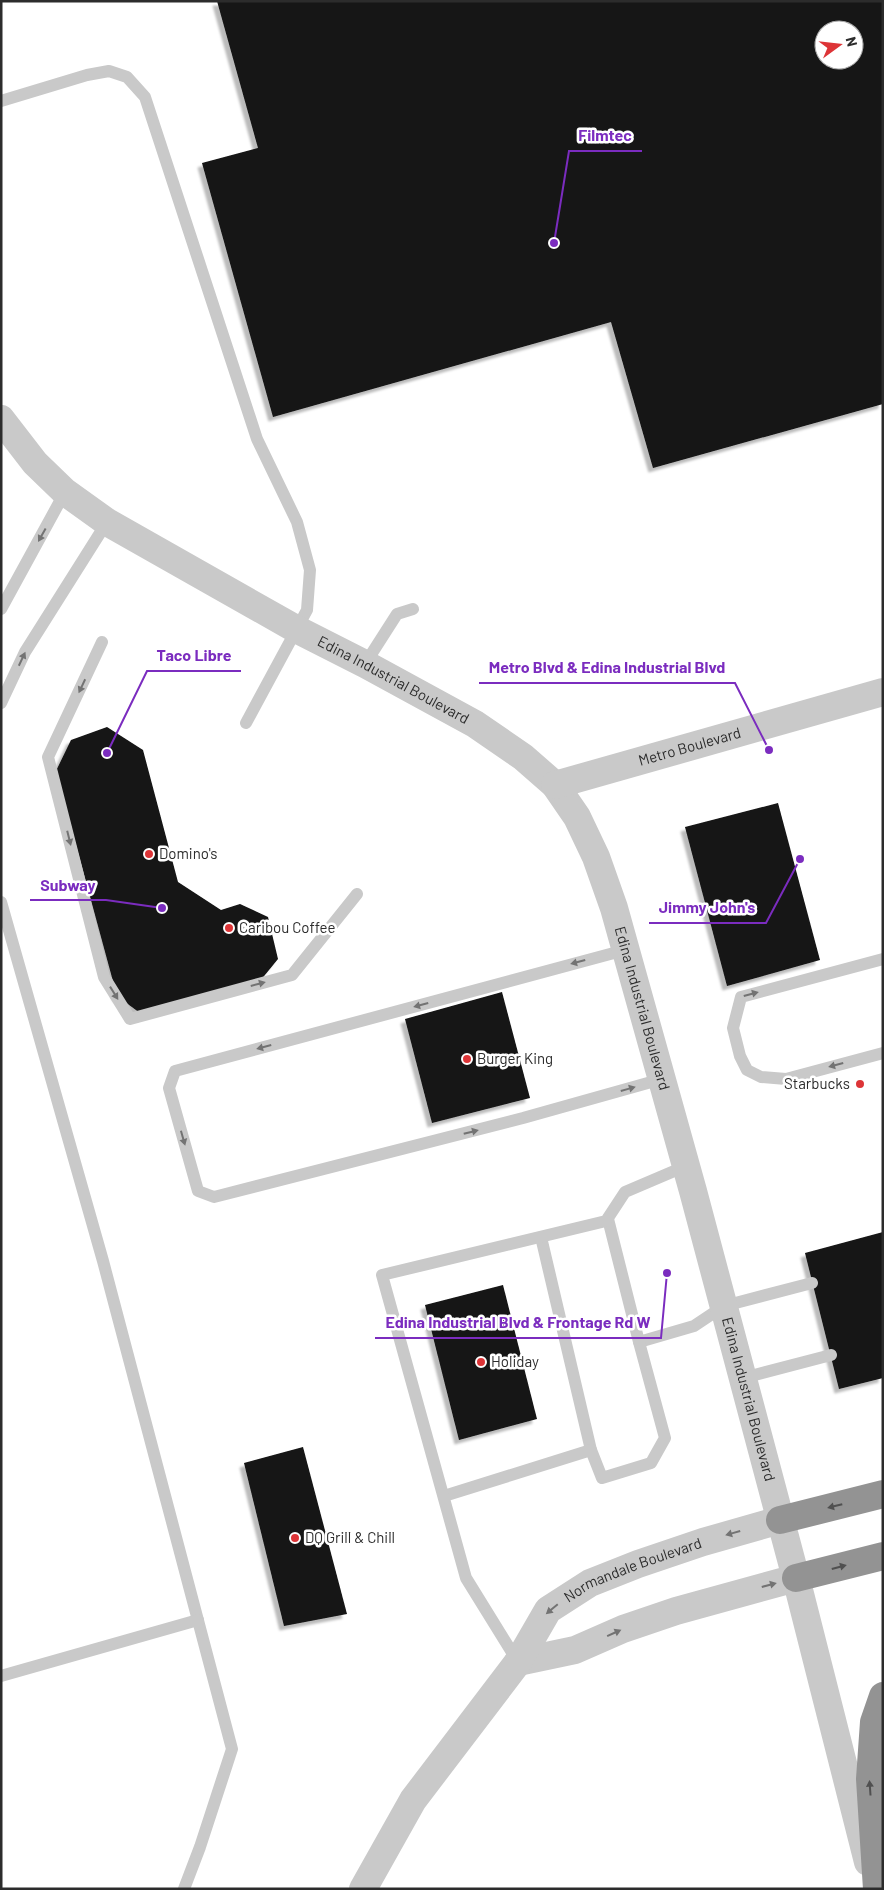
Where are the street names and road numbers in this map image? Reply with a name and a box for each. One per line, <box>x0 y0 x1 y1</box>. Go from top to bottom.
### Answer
street label: Edina Industrial Boulevard <box>315 631 473 727</box>
street label: Metro Boulevard <box>636 723 743 769</box>
street label: Edina Industrial Boulevard <box>612 924 674 1092</box>
street label: Edina Industrial Boulevard <box>719 1315 780 1483</box>
street label: Normandale Boulevard <box>560 1533 704 1605</box>

